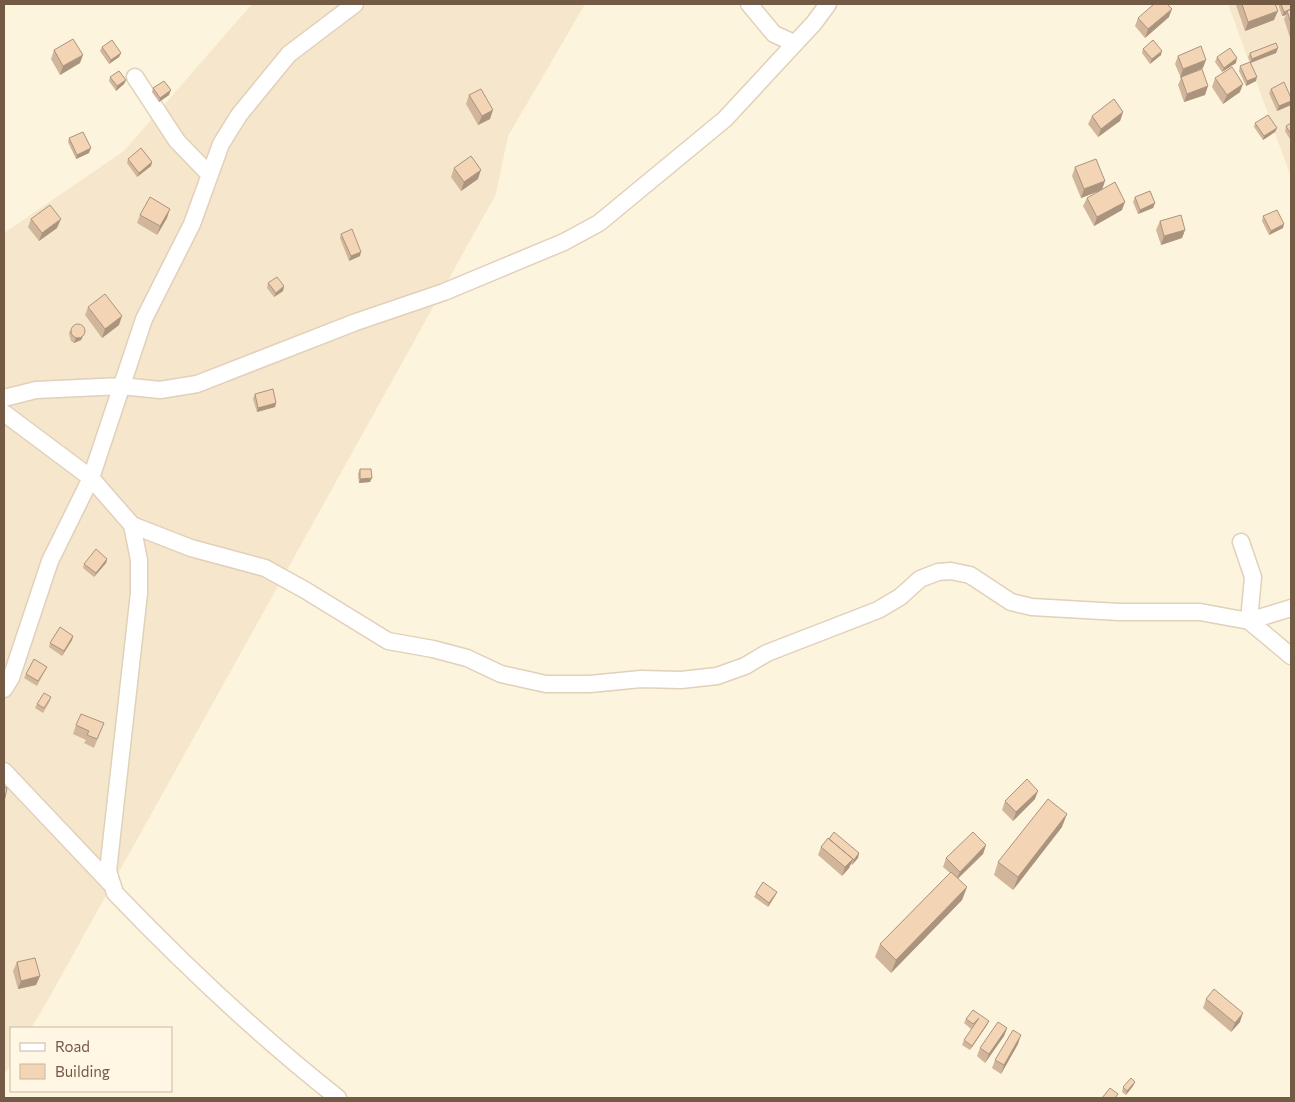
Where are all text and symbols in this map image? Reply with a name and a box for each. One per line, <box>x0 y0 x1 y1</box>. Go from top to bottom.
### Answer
legend <box>10 1027 172 1092</box>
text: Road <box>55 1037 90 1055</box>
text: Building <box>55 1062 110 1080</box>

